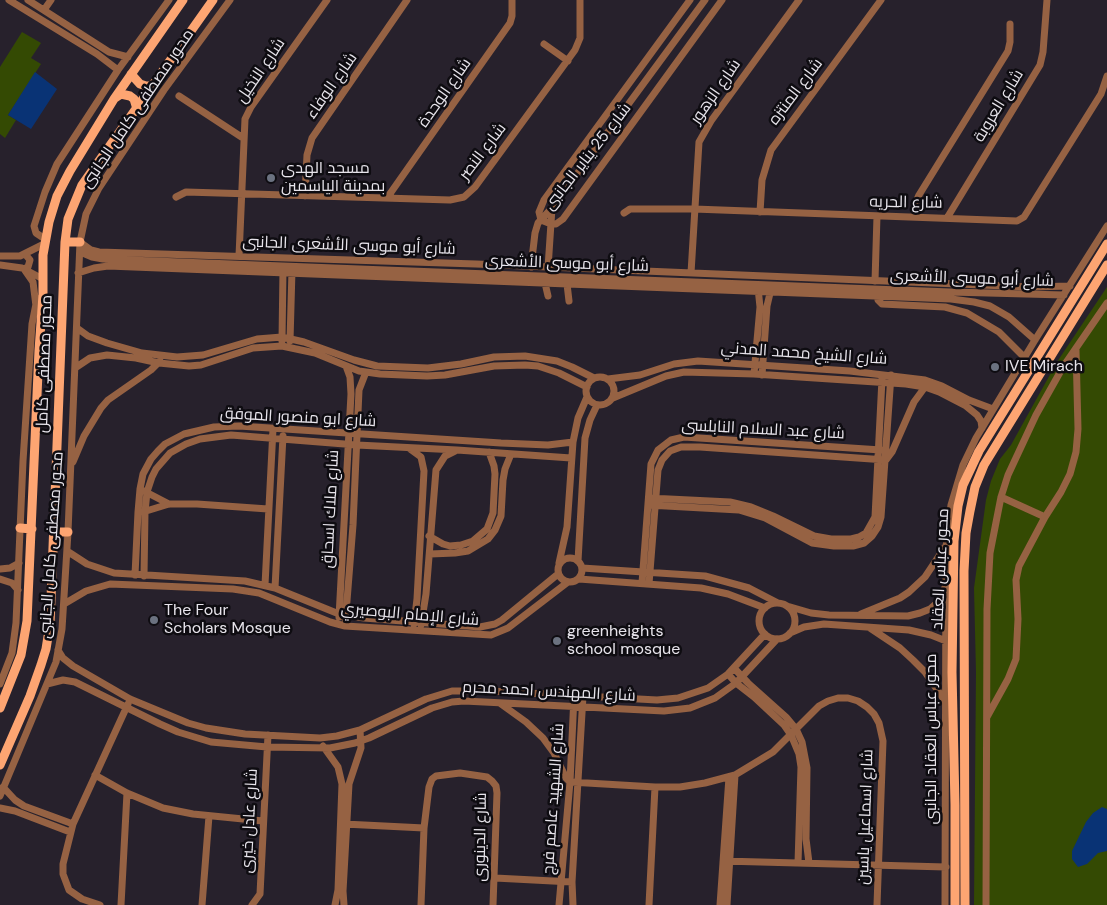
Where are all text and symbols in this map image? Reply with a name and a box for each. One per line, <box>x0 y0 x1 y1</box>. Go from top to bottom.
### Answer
street label: محور مصطفى كامل الجانبى <box>78 26 198 192</box>
street label: شارع النخيل <box>232 35 290 107</box>
street label: شارع الوفاء <box>302 49 362 123</box>
street label: شارع الوحدة <box>414 55 476 131</box>
street label: شارع المنتزه <box>765 55 827 129</box>
street label: شارع الزهور <box>687 56 745 128</box>
street label: شارع العروبة <box>970 66 1028 146</box>
street label: شارع 25 يناير الجانبى <box>540 100 636 214</box>
street label: شارع النصر <box>455 120 511 184</box>
place label: مسجد الهدى بمدينة الياسمين <box>281 159 385 197</box>
marker: مسجد الهدى بمدينة الياسمين <box>265 172 277 184</box>
street label: شارع الحريه <box>869 193 943 213</box>
street label: شارع أبو موسى الأشعرى الجانبى <box>242 233 456 259</box>
street label: شارع أبو موسى الأشعرى <box>485 252 649 276</box>
street label: شارع أبو موسى الأشعرى <box>890 267 1054 291</box>
street label: محور مصطفى كامل <box>33 295 57 433</box>
street label: شارع الشيخ محمد المدني <box>720 339 888 369</box>
place label: IVE Mirach <box>1005 357 1083 377</box>
marker: IVE Mirach <box>989 361 1001 373</box>
street label: شارع ابو منصور الموفق <box>219 404 377 432</box>
street label: شارع عبد السلام النابلسى <box>681 416 845 444</box>
street label: شارع ملاك اسحاق <box>318 449 344 569</box>
street label: محور مصطفى كامل الجانبى <box>36 451 68 639</box>
street label: محور عباس العقاد <box>928 508 954 630</box>
street label: شارع الإمام البوصيري <box>340 599 480 631</box>
place label: The Four Scholars Mosque <box>164 601 291 639</box>
marker: The Four Scholars Mosque <box>148 614 160 626</box>
place label: greenheights school mosque <box>567 622 680 660</box>
marker: greenheights school mosque <box>551 635 563 647</box>
street label: محور عباس العقاد الجانبى <box>922 653 942 825</box>
street label: شارع المهندس احمد محرم <box>462 678 636 706</box>
street label: شارع الشهيد عاصم فرج <box>539 723 569 875</box>
street label: شارع اسماعيل ياسين <box>854 749 878 885</box>
street label: شارع عادل خيرى <box>238 768 262 874</box>
street label: شارع الدينورى <box>471 792 491 882</box>

